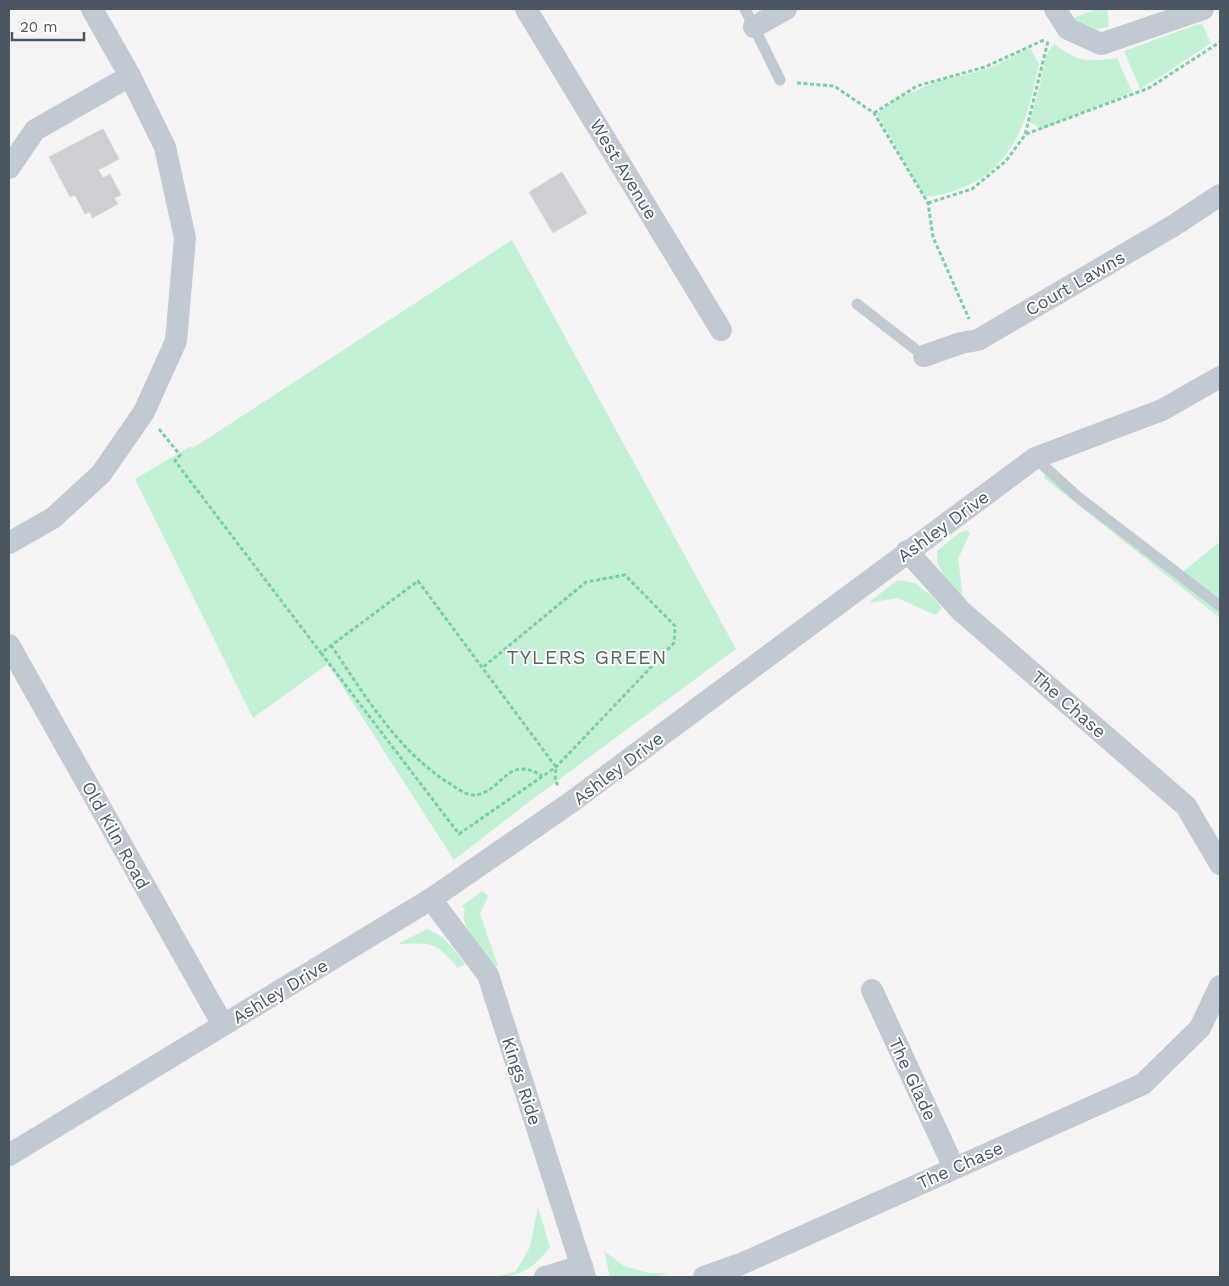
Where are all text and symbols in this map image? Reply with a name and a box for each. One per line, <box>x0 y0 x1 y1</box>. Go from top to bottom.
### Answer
scale bar <box>12 10 85 42</box>
text: 20 m <box>20 18 58 36</box>
street label: West Avenue <box>586 115 662 223</box>
street label: Court Lawns <box>1022 246 1128 320</box>
street label: Ashley Drive <box>893 486 993 566</box>
district label: TYLERS GREEN <box>507 645 667 669</box>
street label: The Chase <box>1027 666 1111 742</box>
street label: Ashley Drive <box>569 727 667 809</box>
street label: Old Kiln Road <box>78 778 154 892</box>
street label: Ashley Drive <box>228 954 332 1028</box>
street label: Kings Ride <box>498 1034 546 1128</box>
street label: The Glade <box>885 1034 941 1124</box>
street label: The Chase <box>914 1137 1006 1193</box>

